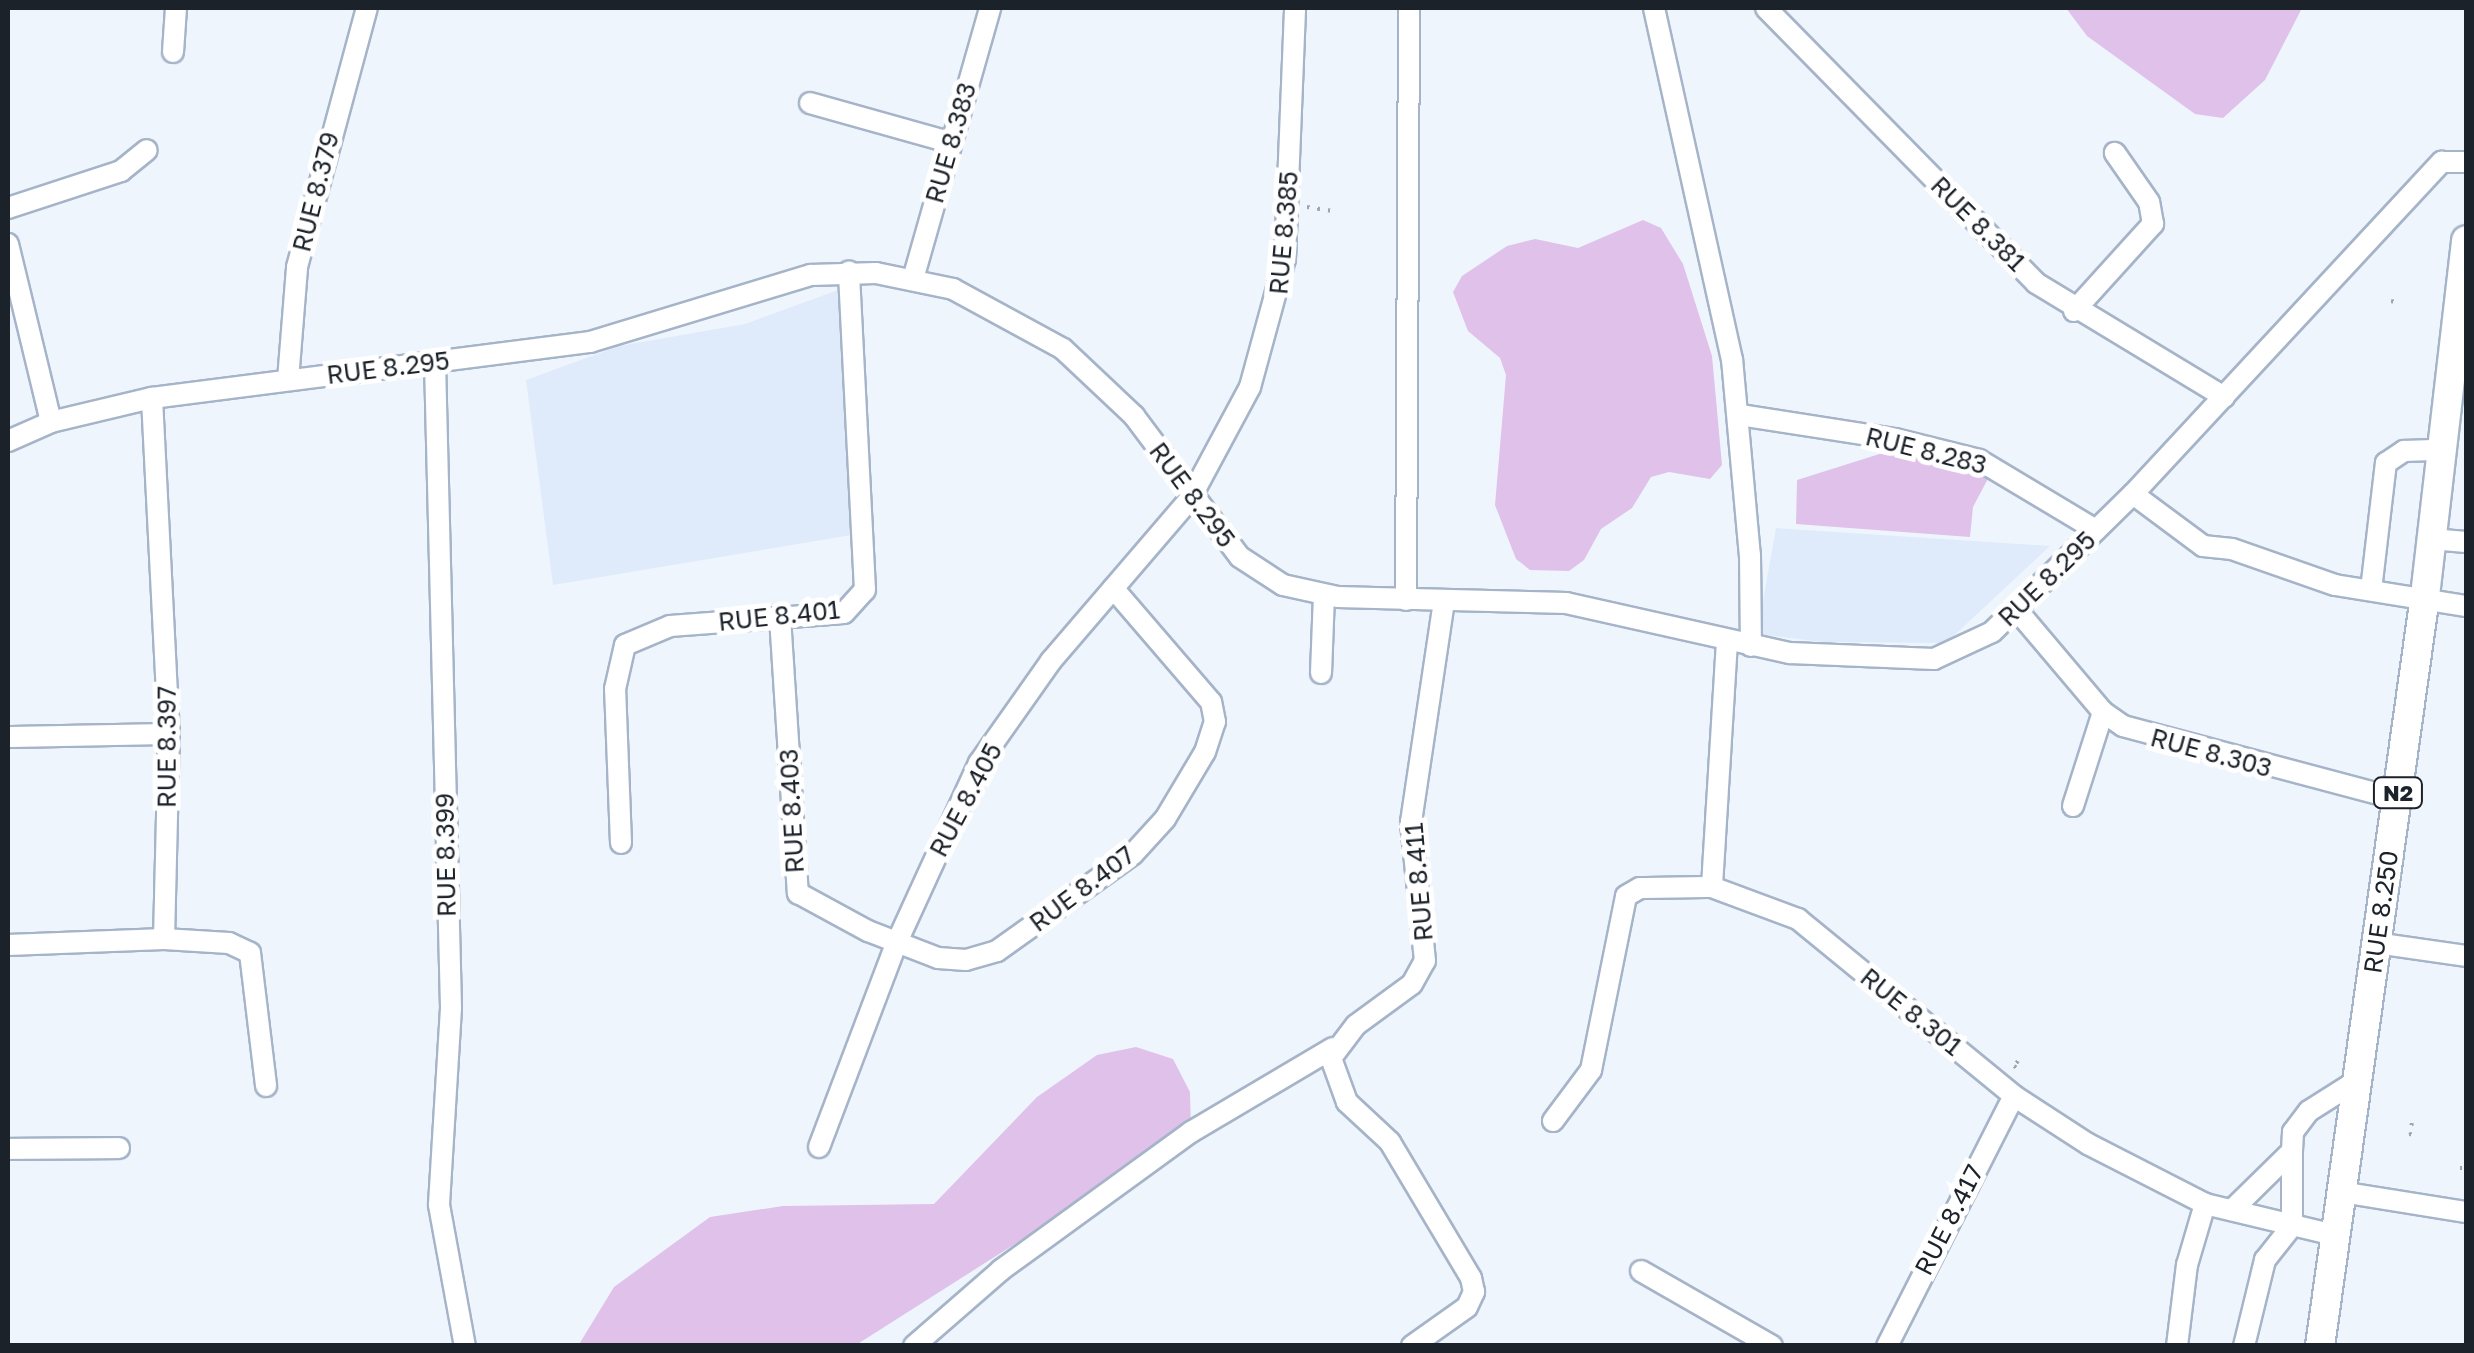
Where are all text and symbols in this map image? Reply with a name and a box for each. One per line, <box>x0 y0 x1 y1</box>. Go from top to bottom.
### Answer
street label: RUE 8.383 <box>920 79 982 207</box>
street label: RUE 8.379 <box>287 129 345 255</box>
street label: RUE 8.385 <box>1264 170 1304 296</box>
street label: RUE 8.381 <box>1925 171 2031 277</box>
street label: RUE 8.295 <box>325 346 451 390</box>
street label: RUE 8.283 <box>1862 421 1990 481</box>
street label: RUE 8.295 <box>1143 437 1241 553</box>
street label: RUE 8.295 <box>1992 525 2102 633</box>
street label: RUE 8.401 <box>717 595 841 637</box>
street label: RUE 8.397 <box>152 686 182 808</box>
street label: RUE 8.303 <box>2147 722 2275 784</box>
street label: RUE 8.405 <box>924 738 1008 862</box>
street label: RUE 8.403 <box>774 748 810 874</box>
road number: N2 <box>2370 776 2426 810</box>
street label: RUE 8.399 <box>430 793 462 917</box>
street label: RUE 8.411 <box>1399 822 1439 942</box>
street label: RUE 8.407 <box>1024 840 1140 938</box>
street label: RUE 8.250 <box>2358 849 2404 975</box>
street label: RUE 8.301 <box>1854 962 1968 1062</box>
street label: RUE 8.417 <box>1908 1160 1990 1280</box>

